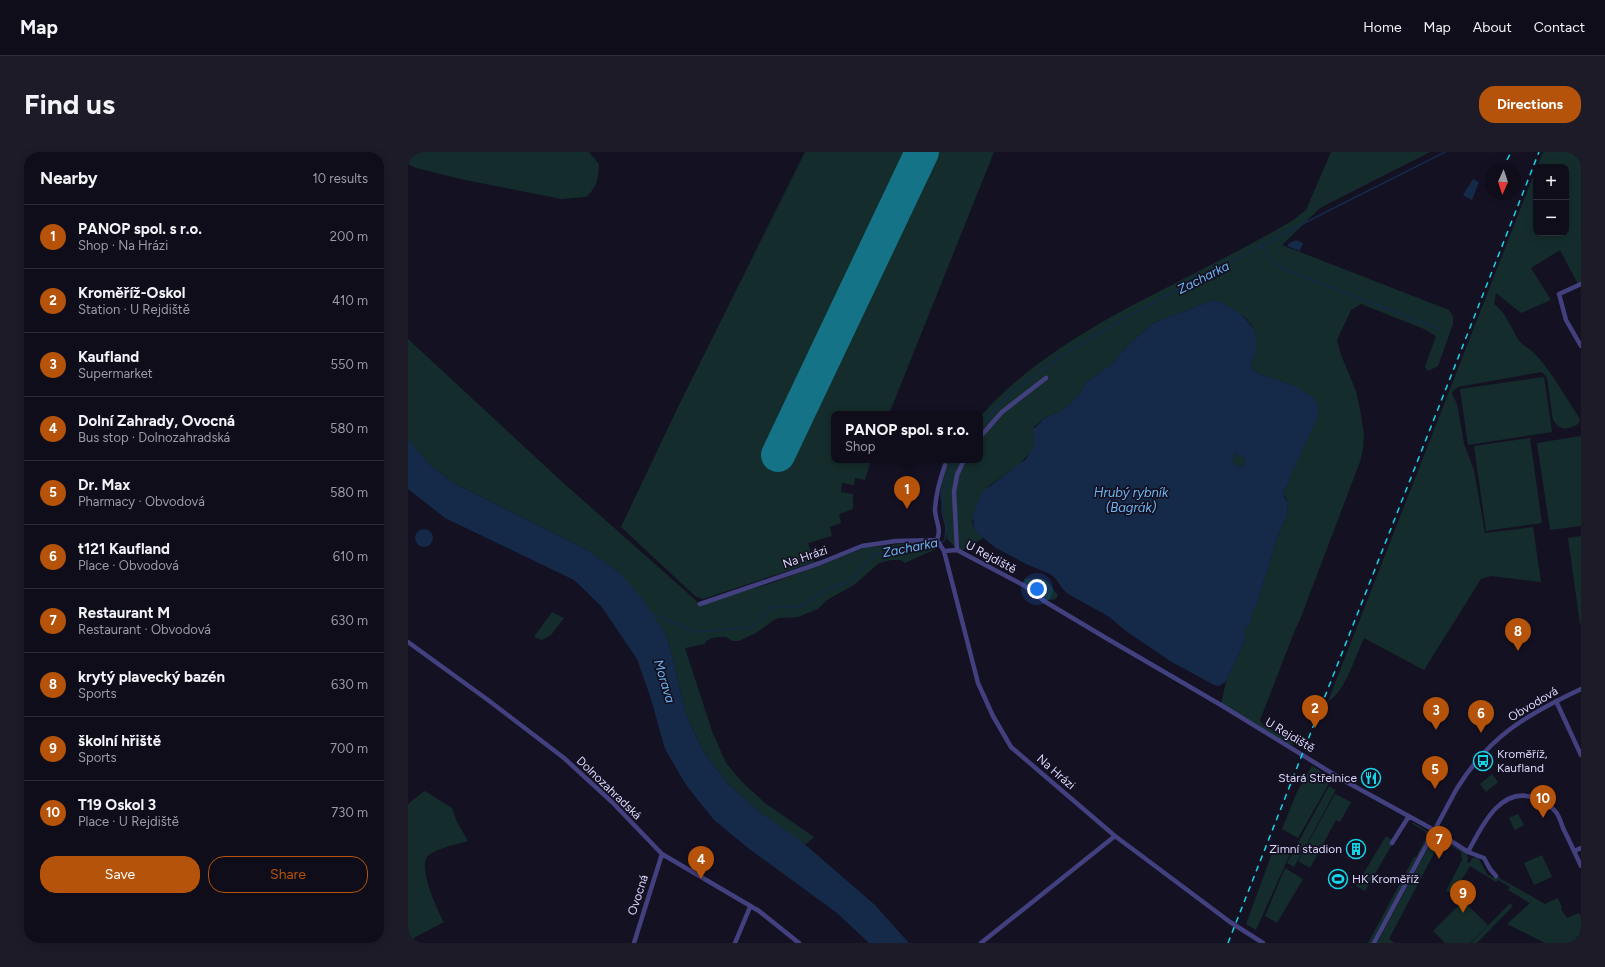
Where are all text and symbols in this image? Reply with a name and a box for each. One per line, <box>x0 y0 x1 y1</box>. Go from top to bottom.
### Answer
text: Map <box>20 16 58 39</box>
text: Home <box>1363 19 1402 36</box>
text: Map <box>1424 19 1451 36</box>
text: About <box>1473 19 1512 36</box>
text: Contact <box>1534 19 1585 36</box>
button: Directions <box>1479 86 1581 123</box>
text: Find us <box>24 87 115 121</box>
north arrow <box>1485 164 1521 200</box>
map controls <box>1533 164 1569 236</box>
button: + <box>1533 164 1569 200</box>
text: Nearby <box>40 168 98 188</box>
text: 10 results <box>312 171 368 186</box>
button: − <box>1533 200 1569 236</box>
text: PANOP spol. s r.o. <box>78 220 202 238</box>
text: 1 <box>50 229 56 244</box>
text: 200 m <box>330 229 368 244</box>
text: Shop · Na Hrázi <box>78 238 168 253</box>
water label: Zacharka <box>1175 258 1232 297</box>
text: Kroměříž-Oskol <box>78 284 186 302</box>
text: 2 <box>49 293 57 308</box>
text: 410 m <box>332 293 368 308</box>
text: Station · U Rejdiště <box>78 302 190 317</box>
text: Kaufland <box>78 348 139 366</box>
text: 3 <box>49 357 57 372</box>
text: 550 m <box>330 357 368 372</box>
text: Supermarket <box>78 366 153 381</box>
popup <box>831 411 983 463</box>
text: Dolní Zahrady, Ovocná <box>78 412 235 430</box>
text: 4 <box>49 421 57 436</box>
text: 580 m <box>330 421 368 436</box>
text: PANOP spol. s r.o. <box>845 421 969 439</box>
text: Bus stop · Dolnozahradská <box>78 430 230 445</box>
text: Shop <box>845 439 876 454</box>
text: Dr. Max <box>78 476 130 494</box>
pin: 1 <box>894 476 920 509</box>
text: 5 <box>49 485 57 500</box>
text: 580 m <box>330 485 368 500</box>
water label: Hrubý rybník (Bagrák) <box>1094 485 1169 515</box>
text: Pharmacy · Obvodová <box>78 494 205 509</box>
water label: Zacharka <box>881 535 939 560</box>
street label: U Rejdiště <box>963 538 1019 576</box>
text: t121 Kaufland <box>78 540 170 558</box>
street label: Na Hrázi <box>781 543 829 571</box>
text: 6 <box>49 549 57 564</box>
text: 610 m <box>333 549 368 564</box>
text: Place · Obvodová <box>78 558 179 573</box>
your location <box>1027 579 1047 599</box>
text: Restaurant M <box>78 604 170 622</box>
text: 7 <box>49 613 57 628</box>
text: 630 m <box>331 613 368 628</box>
pin: 8 <box>1505 618 1531 651</box>
text: Restaurant · Obvodová <box>78 622 211 637</box>
water label: Morava <box>651 658 678 705</box>
text: krytý plavecký bazén <box>78 668 225 686</box>
text: 8 <box>49 677 57 692</box>
text: 630 m <box>331 677 368 692</box>
street label: Obvodová <box>1506 684 1560 724</box>
text: Sports <box>78 686 117 701</box>
pin: 2 <box>1302 695 1328 728</box>
pin: 3 <box>1423 697 1449 730</box>
pin: 6 <box>1468 700 1494 733</box>
street label: U Rejdiště <box>1263 715 1318 755</box>
text: školní hřiště <box>78 732 161 750</box>
text: 9 <box>49 741 57 756</box>
text: 700 m <box>330 741 368 756</box>
place label: Kroměříž, Kaufland <box>1497 747 1548 775</box>
text: Sports <box>78 750 117 765</box>
bus stop icon: Kroměříž, Kaufland <box>1472 750 1494 772</box>
street label: Na Hrázi <box>1034 752 1078 792</box>
street label: Dolnozahradská <box>574 754 644 822</box>
pin: 5 <box>1422 756 1448 789</box>
restaurant icon: Stará Střelnice <box>1360 767 1382 789</box>
place label: Stará Střelnice <box>1278 771 1357 785</box>
pin: 10 <box>1530 785 1556 818</box>
text: T19 Oskol 3 <box>78 796 156 814</box>
text: 10 <box>46 805 60 820</box>
text: 730 m <box>331 805 368 820</box>
text: Place · U Rejdiště <box>78 814 179 829</box>
pin: 7 <box>1426 826 1452 859</box>
building icon: Zimní stadion <box>1345 838 1367 860</box>
place label: Zimní stadion <box>1269 842 1342 856</box>
pin: 4 <box>688 846 714 879</box>
button: Save <box>40 856 200 893</box>
button: Share <box>208 856 368 893</box>
sports icon: HK Kroměříž <box>1327 868 1349 890</box>
place label: HK Kroměříž <box>1352 872 1419 886</box>
street label: Ovocná <box>625 873 651 917</box>
pin: 9 <box>1450 880 1476 913</box>

